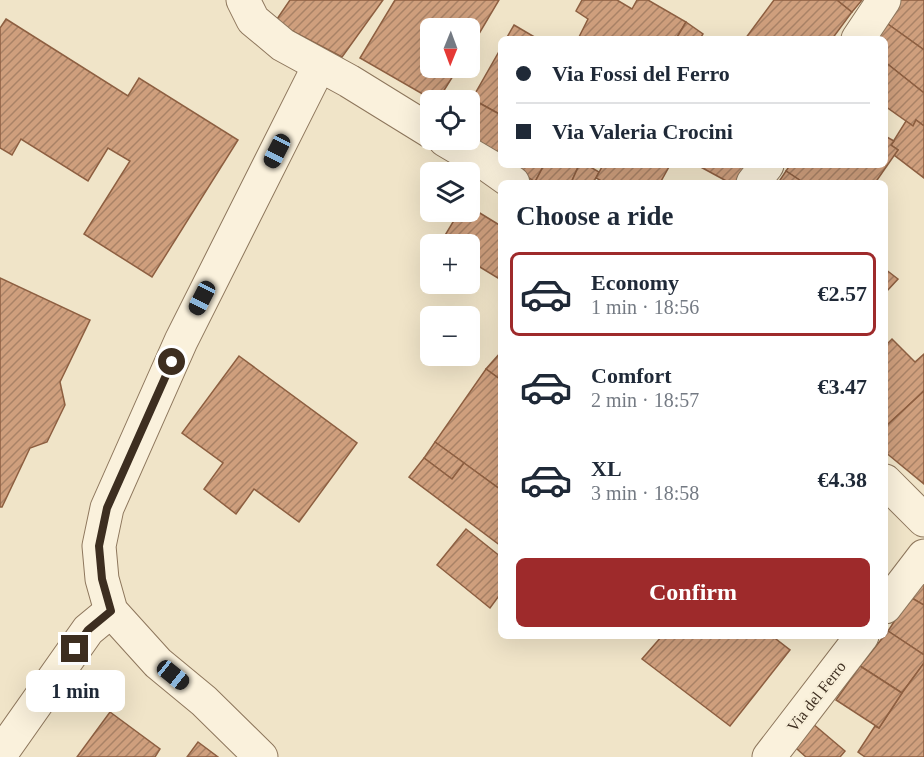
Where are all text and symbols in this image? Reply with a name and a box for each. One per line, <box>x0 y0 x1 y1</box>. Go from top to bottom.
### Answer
north arrow <box>420 18 480 78</box>
map controls <box>420 18 480 366</box>
text: Via Fossi del Ferro <box>552 61 730 86</box>
button: locate <box>420 90 480 150</box>
text: Via Valeria Crocini <box>552 119 733 144</box>
car <box>261 131 293 171</box>
button: layers <box>420 162 480 222</box>
text: Choose a ride <box>516 201 674 231</box>
button: + <box>420 234 480 294</box>
icon: car <box>519 267 573 321</box>
text: Economy <box>591 270 679 295</box>
car <box>186 278 218 318</box>
text: €2.57 <box>818 281 867 306</box>
text: 1 min · 18:56 <box>591 296 699 318</box>
button: − <box>420 306 480 366</box>
route start <box>158 348 185 375</box>
icon: car <box>519 360 573 414</box>
text: Comfort <box>591 363 672 388</box>
text: €3.47 <box>818 374 867 399</box>
text: 2 min · 18:57 <box>591 389 699 411</box>
icon: car <box>519 453 573 507</box>
text: XL <box>591 456 622 481</box>
text: €4.38 <box>818 467 867 492</box>
text: 3 min · 18:58 <box>591 482 699 504</box>
button: Confirm <box>516 558 870 627</box>
route end <box>61 635 88 662</box>
car <box>153 657 193 693</box>
street label: Via del Ferro <box>784 658 849 735</box>
callout: 1 min <box>26 670 124 712</box>
text: 1 min <box>51 680 100 702</box>

